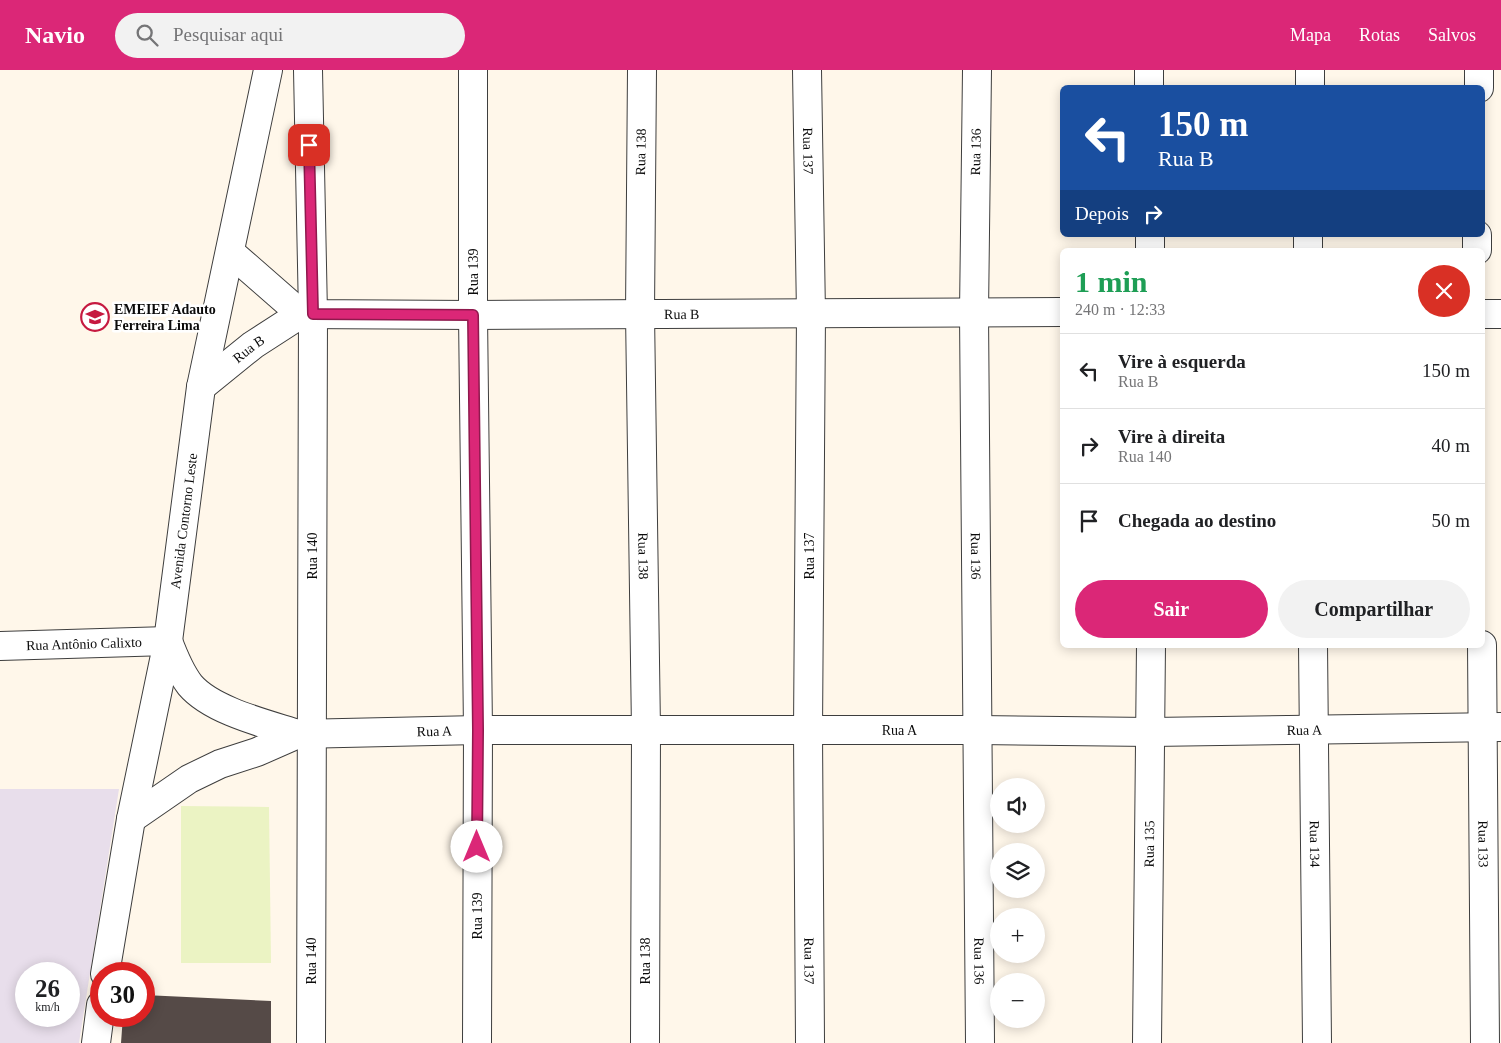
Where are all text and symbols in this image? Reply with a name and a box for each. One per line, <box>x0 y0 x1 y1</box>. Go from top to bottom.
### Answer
search box <box>115 13 465 58</box>
icon: search <box>133 21 161 49</box>
text: Navio <box>25 22 85 48</box>
text: Pesquisar aqui <box>173 24 283 45</box>
text: Mapa <box>1290 25 1331 45</box>
text: Rotas <box>1359 25 1400 45</box>
text: Salvos <box>1428 25 1476 45</box>
icon: left <box>1075 105 1140 170</box>
text: 150 m <box>1158 105 1248 144</box>
pin <box>288 124 330 166</box>
street label: Rua 137 <box>800 127 816 175</box>
street label: Rua 138 <box>633 128 649 176</box>
street label: Rua 136 <box>968 128 984 176</box>
icon: arrive <box>295 131 323 159</box>
text: Rua B <box>1158 146 1214 171</box>
icon: right <box>1139 200 1167 228</box>
text: Depois <box>1075 203 1129 224</box>
street label: Rua 139 <box>466 248 481 296</box>
text: 1 min <box>1075 265 1148 298</box>
button: close <box>1418 265 1470 317</box>
text: 240 m · 12:33 <box>1075 301 1165 318</box>
school or university icon: EMEIEF Adauto Ferreira Lima <box>80 302 110 332</box>
place label: EMEIEF Adauto Ferreira Lima <box>114 302 216 333</box>
street label: Rua B <box>664 306 699 322</box>
street label: Rua B <box>230 332 267 366</box>
text: Vire à esquerda <box>1118 351 1246 372</box>
icon: left <box>1075 357 1103 385</box>
text: 150 m <box>1422 360 1470 381</box>
text: Rua B <box>1118 373 1158 390</box>
text: Vire à direita <box>1118 426 1225 447</box>
icon: right <box>1075 432 1103 460</box>
text: 40 m <box>1431 435 1470 456</box>
text: Rua 140 <box>1118 448 1172 465</box>
street label: Avenida Contorno Leste <box>167 452 200 590</box>
icon: arrive <box>1075 507 1103 535</box>
text: Chegada ao destino <box>1118 510 1276 531</box>
text: 50 m <box>1431 510 1470 531</box>
street label: Rua 140 <box>305 532 320 580</box>
street label: Rua 138 <box>636 532 651 580</box>
street label: Rua 137 <box>802 532 817 580</box>
street label: Rua 136 <box>968 532 984 580</box>
button: Sair <box>1075 580 1268 638</box>
button: Compartilhar <box>1278 580 1470 638</box>
street label: Rua Antônio Calixto <box>26 634 142 653</box>
street label: Rua A <box>1287 722 1323 738</box>
street label: Rua A <box>417 723 453 739</box>
street label: Rua A <box>882 723 918 738</box>
map controls <box>990 778 1045 1028</box>
button: sound <box>990 778 1045 833</box>
position arrow <box>450 820 502 872</box>
street label: Rua 135 <box>1141 820 1157 868</box>
street label: Rua 134 <box>1307 820 1323 868</box>
street label: Rua 133 <box>1476 820 1491 868</box>
button: layers <box>990 843 1045 898</box>
street label: Rua 139 <box>470 892 485 940</box>
button: + <box>990 908 1045 963</box>
street label: Rua 140 <box>304 937 319 985</box>
street label: Rua 138 <box>638 937 653 985</box>
street label: Rua 137 <box>802 937 817 985</box>
street label: Rua 136 <box>972 937 987 985</box>
speed limit sign: 30 <box>90 962 155 1027</box>
button: − <box>990 973 1045 1028</box>
text: 26 <box>35 975 60 1002</box>
text: km/h <box>35 1000 60 1014</box>

